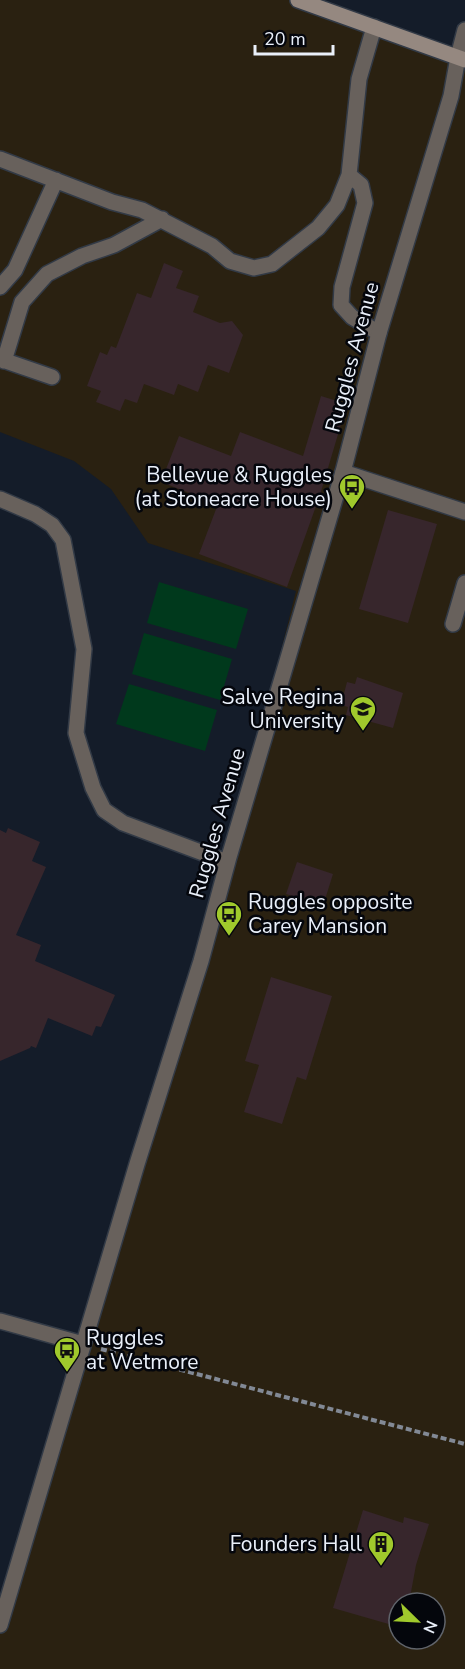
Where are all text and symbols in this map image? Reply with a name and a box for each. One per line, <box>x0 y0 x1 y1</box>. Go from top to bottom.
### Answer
scale bar <box>255 18 333 56</box>
text: 20 m <box>264 27 306 51</box>
street label: Ruggles Avenue <box>318 279 386 435</box>
place label: Bellevue & Ruggles (at Stoneacre House) <box>135 461 332 513</box>
bus stop icon: Bellevue & Ruggles (at Stoneacre House) <box>337 472 367 510</box>
place label: Salve Regina University <box>222 683 344 735</box>
school or university icon: Salve Regina University <box>348 694 378 732</box>
street label: Ruggles Avenue <box>182 745 252 901</box>
place label: Ruggles opposite Carey Mansion <box>248 888 412 940</box>
bus stop icon: Ruggles opposite Carey Mansion <box>214 899 244 937</box>
place label: Ruggles at Wetmore <box>86 1324 199 1376</box>
bus stop icon: Ruggles at Wetmore <box>52 1335 82 1373</box>
building icon: Founders Hall <box>366 1529 396 1567</box>
place label: Founders Hall <box>230 1530 363 1558</box>
north arrow <box>387 1591 447 1651</box>
text: N <box>417 1617 442 1637</box>

